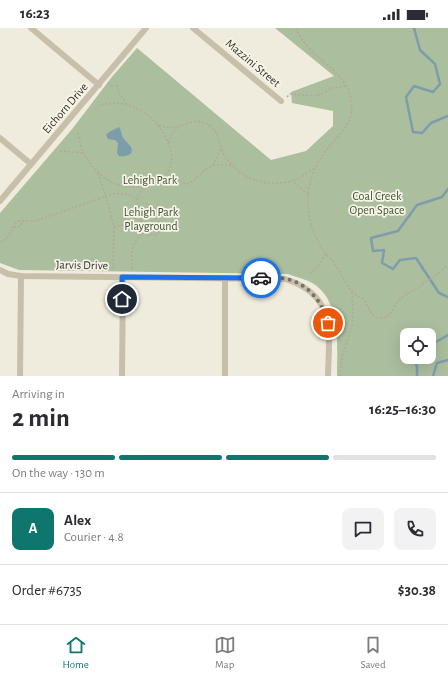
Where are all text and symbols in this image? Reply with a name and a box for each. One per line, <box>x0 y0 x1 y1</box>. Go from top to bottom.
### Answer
text: 16:23 <box>20 6 50 21</box>
street label: Mazzini Street <box>223 37 283 89</box>
street label: Eichorn Drive <box>40 81 90 135</box>
park label: Lehigh Park <box>123 174 178 186</box>
park label: Coal Creek Open Space <box>350 190 404 216</box>
park label: Lehigh Park Playground <box>124 206 179 233</box>
courier <box>241 258 281 298</box>
street label: Jarvis Drive <box>56 259 108 271</box>
icon: car <box>250 267 272 289</box>
pin <box>105 282 139 316</box>
icon: home <box>111 288 133 310</box>
pin <box>311 306 345 340</box>
icon: bag <box>317 312 339 334</box>
map controls <box>400 328 436 364</box>
button: locate <box>400 328 436 364</box>
text: Arriving in <box>12 388 65 401</box>
text: 16:25–16:30 <box>369 402 436 417</box>
text: 2 min <box>12 405 70 431</box>
text: On the way · 130 m <box>12 467 105 480</box>
button: chat <box>342 508 384 550</box>
button: phone <box>394 508 436 550</box>
text: Alex <box>64 513 91 528</box>
text: A <box>28 521 38 536</box>
text: Courier · 4.8 <box>64 531 124 544</box>
text: Order #6735 <box>12 583 82 598</box>
text: $30.38 <box>398 583 436 598</box>
tab: Home <box>62 634 89 671</box>
tab: Map <box>214 634 236 671</box>
tab: Saved <box>360 634 386 671</box>

